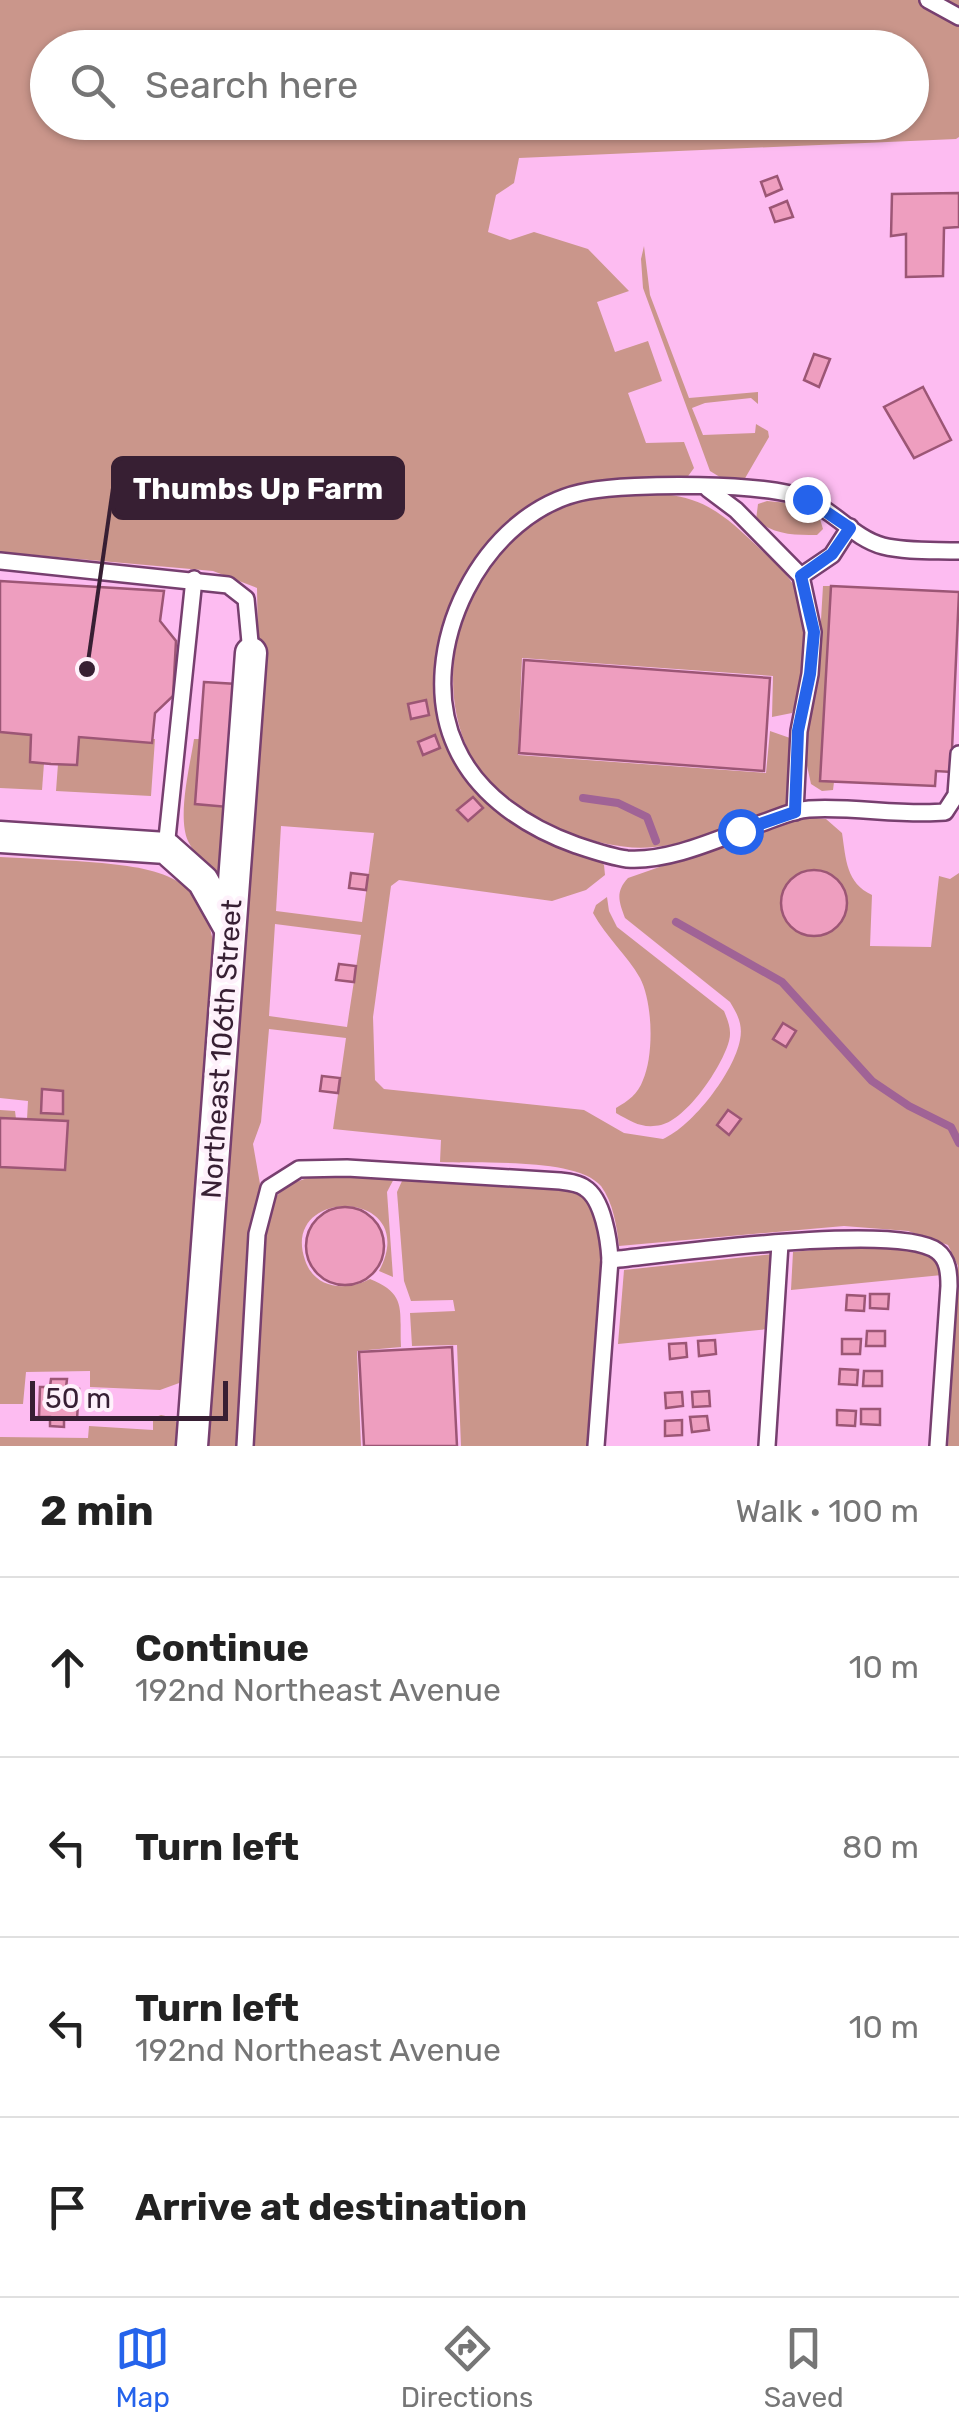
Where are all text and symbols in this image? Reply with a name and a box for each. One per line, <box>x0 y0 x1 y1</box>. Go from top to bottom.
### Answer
search box <box>30 30 929 140</box>
icon: search <box>65 58 120 113</box>
text: Search here <box>145 62 358 108</box>
callout: Thumbs Up Farm <box>113 458 403 518</box>
text: Thumbs Up Farm <box>133 471 383 507</box>
route end <box>785 477 831 523</box>
route start <box>718 809 764 855</box>
street label: Northeast 106th Street <box>195 898 248 1200</box>
scale bar <box>30 1376 228 1420</box>
text: 50 m <box>45 1382 111 1415</box>
text: 2 min <box>40 1486 154 1536</box>
text: Walk · 100 m <box>736 1492 919 1530</box>
text: Continue <box>135 1625 309 1671</box>
icon: ahead <box>40 1640 95 1695</box>
text: 10 m <box>849 1648 919 1686</box>
text: 192nd Northeast Avenue <box>135 1671 501 1709</box>
icon: left <box>40 1820 95 1875</box>
text: Turn left <box>135 1824 299 1870</box>
text: 80 m <box>842 1828 919 1866</box>
text: Turn left <box>135 1985 299 2031</box>
icon: left <box>40 2000 95 2055</box>
text: 10 m <box>849 2008 919 2046</box>
text: 192nd Northeast Avenue <box>135 2031 501 2069</box>
icon: arrive <box>40 2180 95 2235</box>
text: Arrive at destination <box>135 2184 527 2230</box>
tab: Map <box>115 2321 170 2414</box>
tab: Directions <box>401 2321 533 2414</box>
tab: Saved <box>764 2321 844 2414</box>

